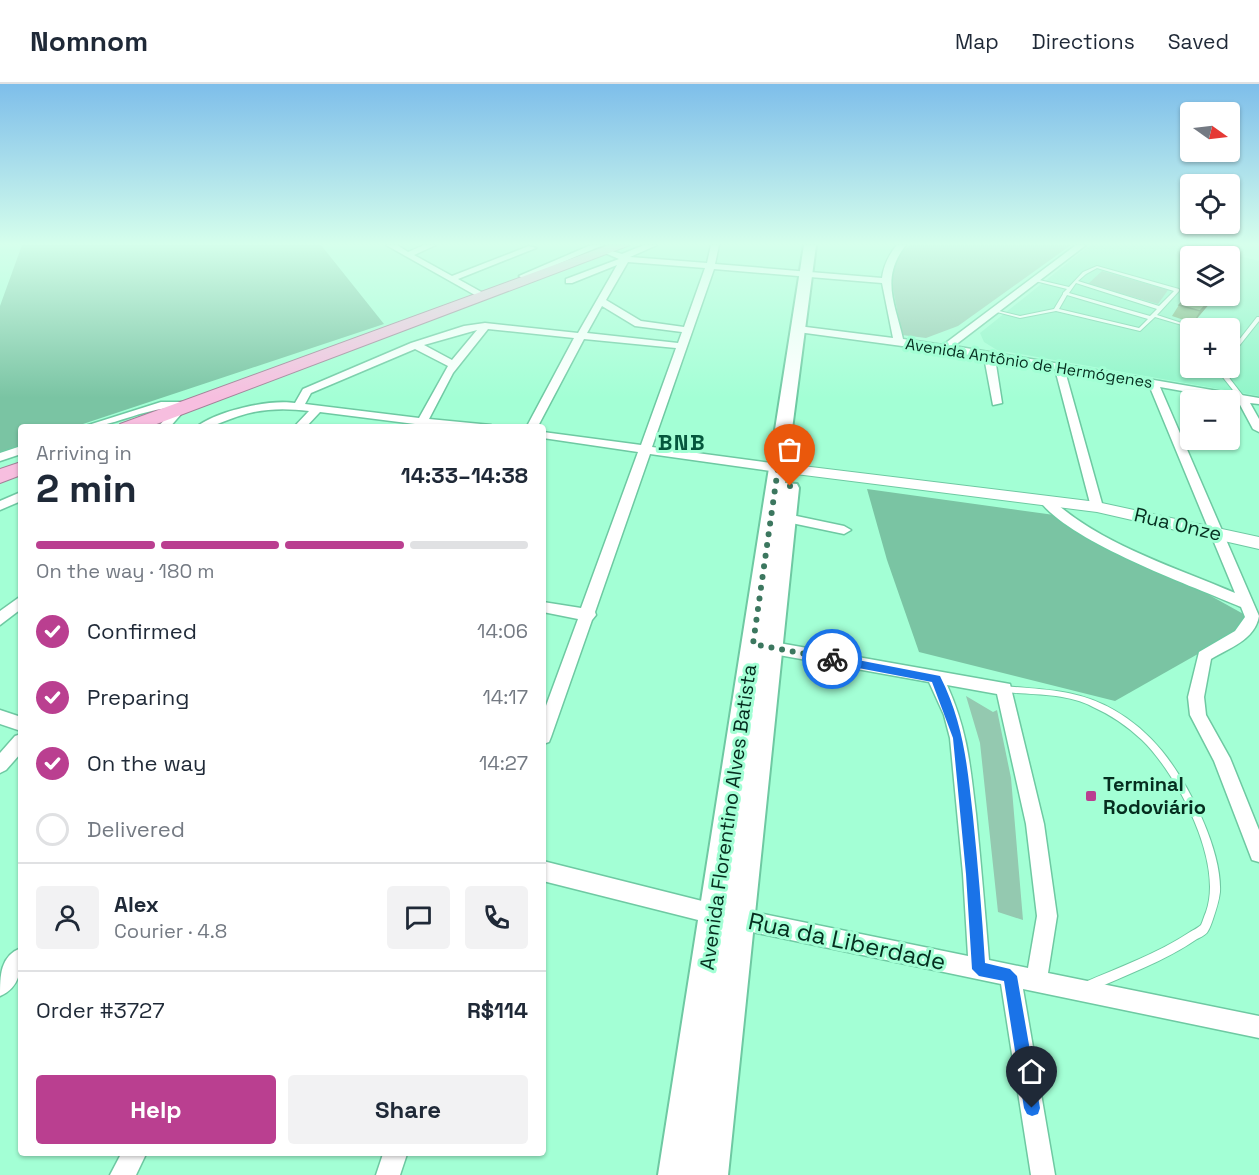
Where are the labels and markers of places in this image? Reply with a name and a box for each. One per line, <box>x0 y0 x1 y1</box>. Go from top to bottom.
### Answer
pin <box>764 424 815 486</box>
place label: Terminal Rodoviário <box>1103 771 1206 820</box>
marker: Terminal Rodoviário <box>1084 789 1098 803</box>
pin <box>1006 1046 1057 1108</box>

